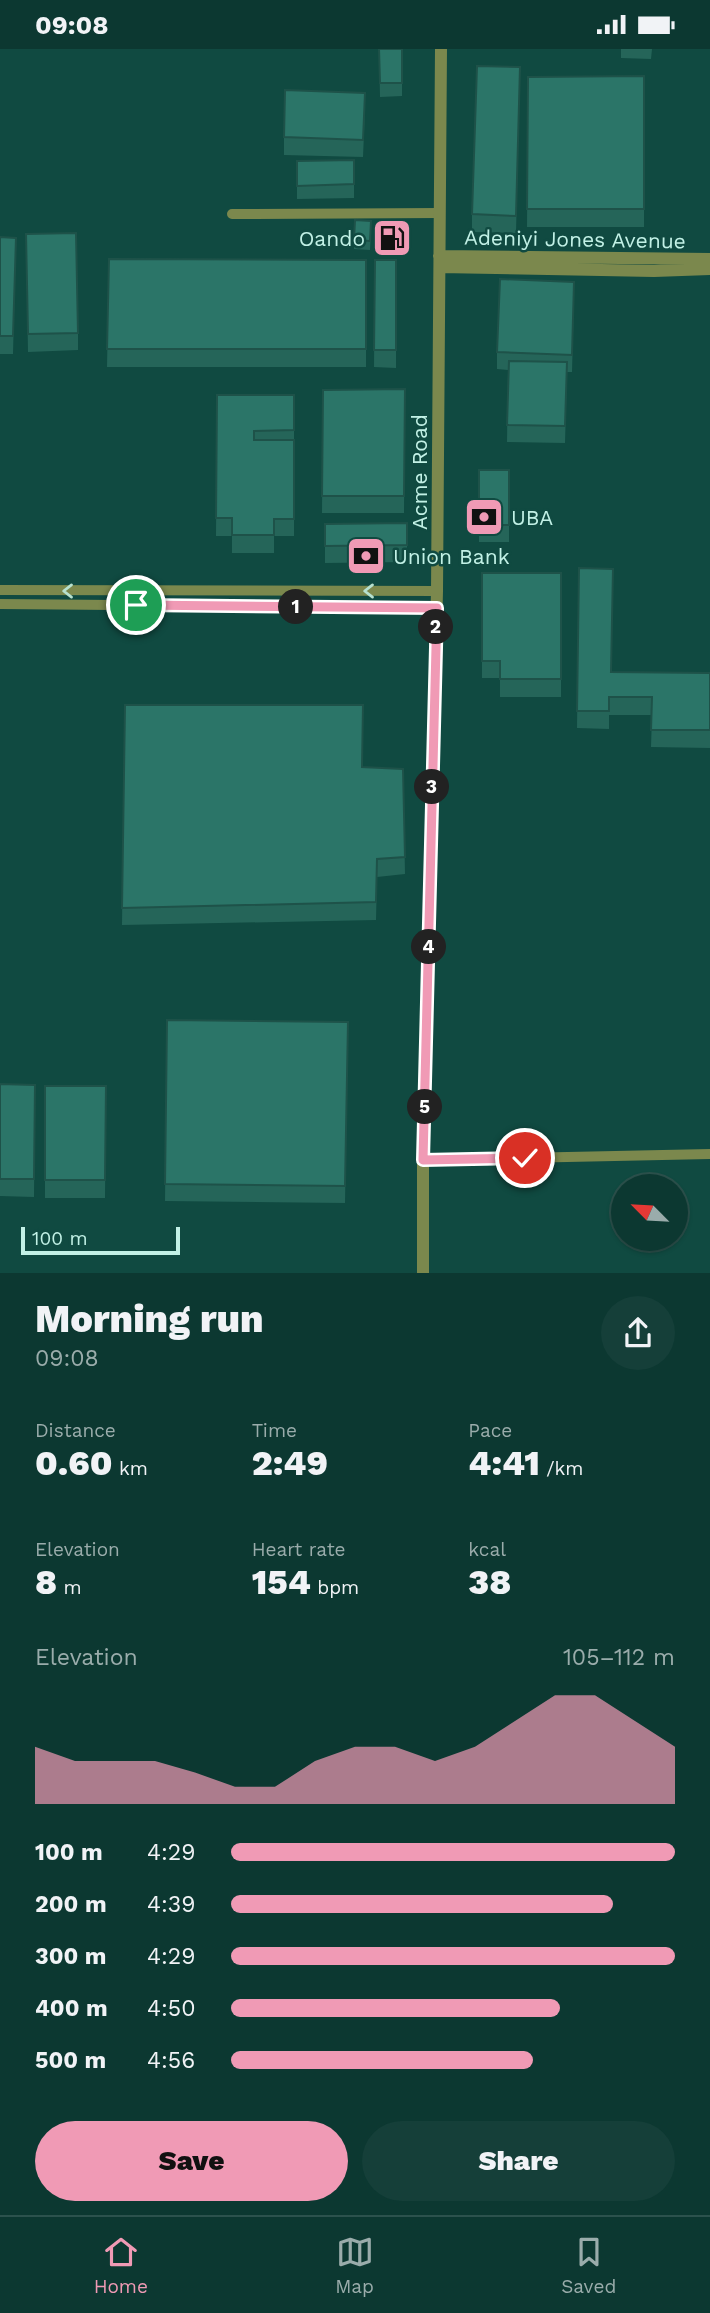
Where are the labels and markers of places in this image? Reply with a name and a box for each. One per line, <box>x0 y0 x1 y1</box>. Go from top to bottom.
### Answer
fuel station icon: Oando <box>371 217 413 259</box>
place label: Oando <box>299 226 365 251</box>
bank icon: UBA <box>463 496 505 538</box>
place label: UBA <box>511 505 553 530</box>
bank icon: Union Bank <box>345 535 387 577</box>
place label: Union Bank <box>393 544 510 569</box>
pin <box>106 575 166 635</box>
pin: 1 <box>278 589 314 625</box>
pin: 2 <box>418 609 453 645</box>
pin: 3 <box>414 769 450 805</box>
pin: 4 <box>412 929 446 965</box>
pin: 5 <box>408 1089 442 1125</box>
pin <box>495 1128 555 1188</box>

